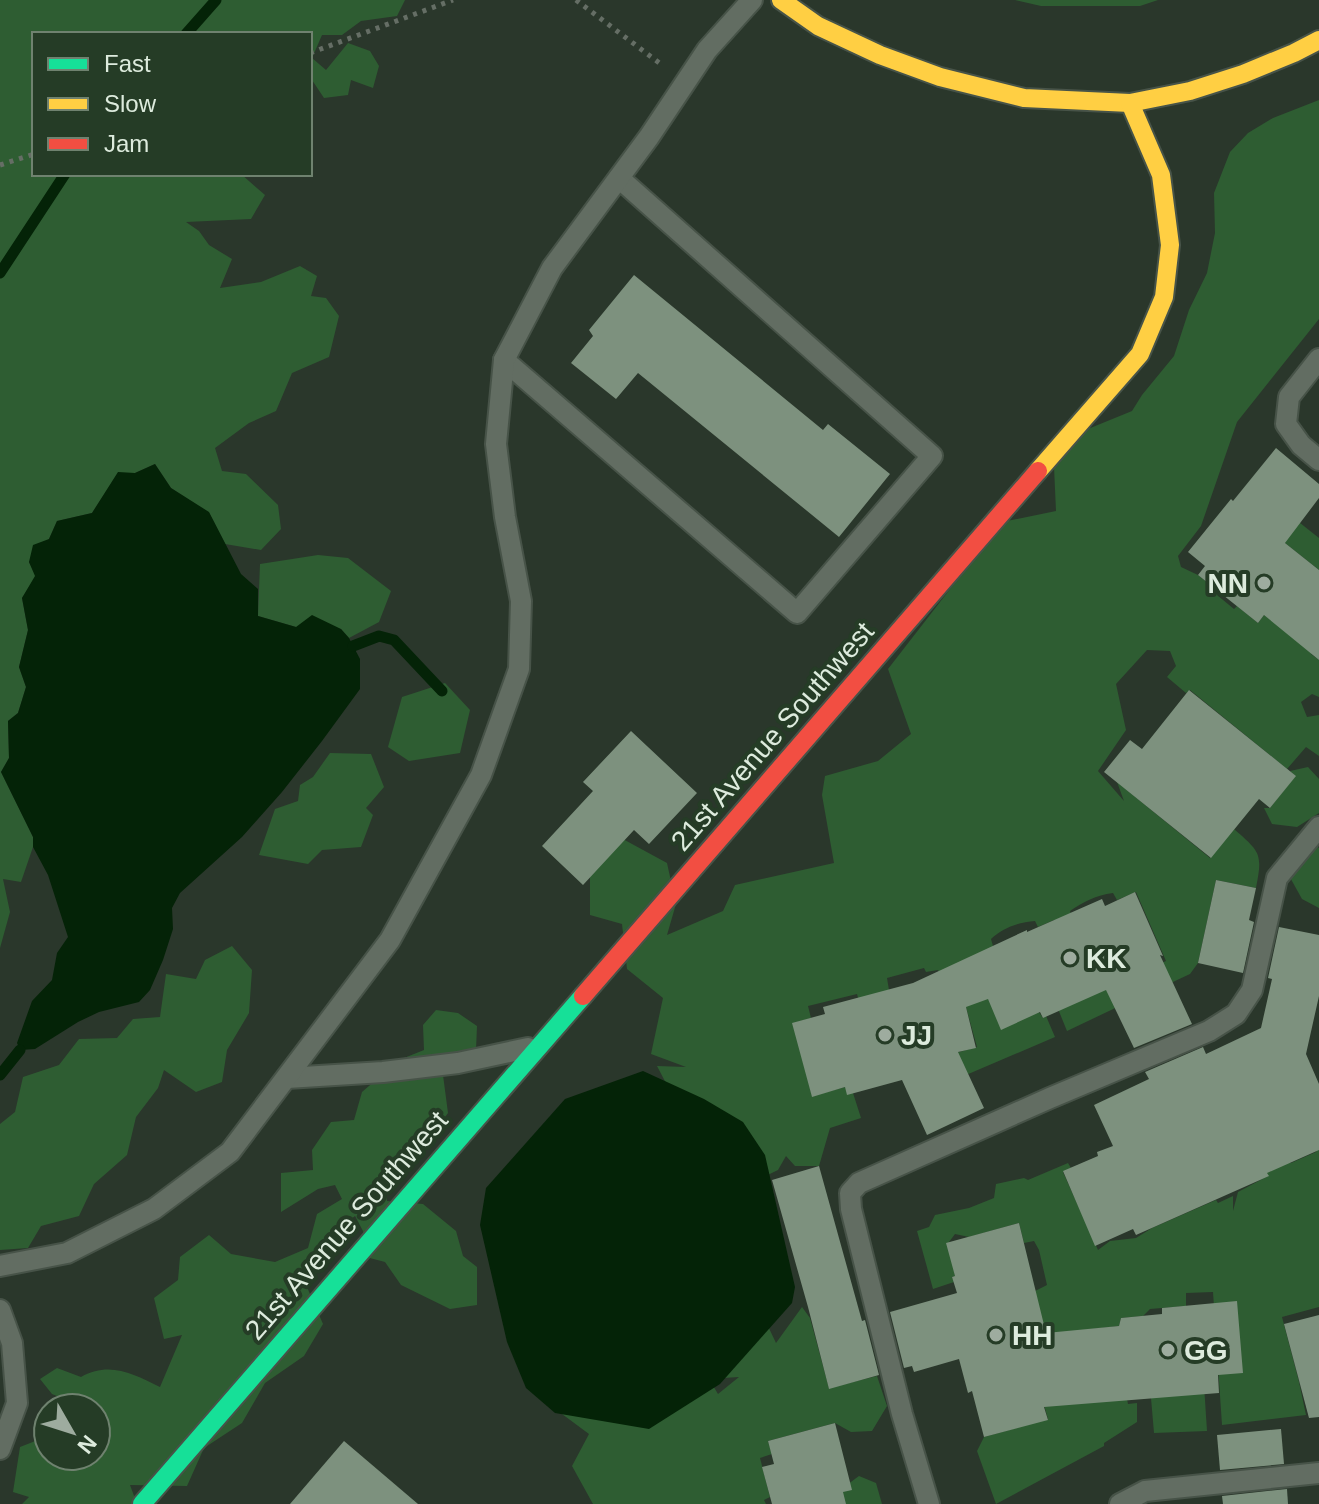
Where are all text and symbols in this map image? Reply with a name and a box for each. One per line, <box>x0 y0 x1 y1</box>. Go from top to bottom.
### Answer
legend <box>32 32 312 176</box>
text: Fast <box>104 50 151 77</box>
text: Slow <box>104 90 157 117</box>
text: Jam <box>104 130 149 157</box>
place label: NN <box>1208 568 1248 599</box>
marker: NN <box>1255 574 1273 592</box>
street label: 21st Avenue Southwest <box>665 616 880 857</box>
place label: KK <box>1086 943 1126 974</box>
marker: KK <box>1061 949 1079 967</box>
place label: JJ <box>901 1020 932 1051</box>
marker: JJ <box>876 1026 894 1044</box>
street label: 21st Avenue Southwest <box>239 1105 454 1346</box>
place label: HH <box>1012 1320 1052 1351</box>
marker: HH <box>987 1326 1005 1344</box>
place label: GG <box>1184 1335 1228 1366</box>
marker: GG <box>1159 1341 1177 1359</box>
north arrow <box>32 1392 112 1472</box>
text: N <box>72 1430 102 1458</box>

